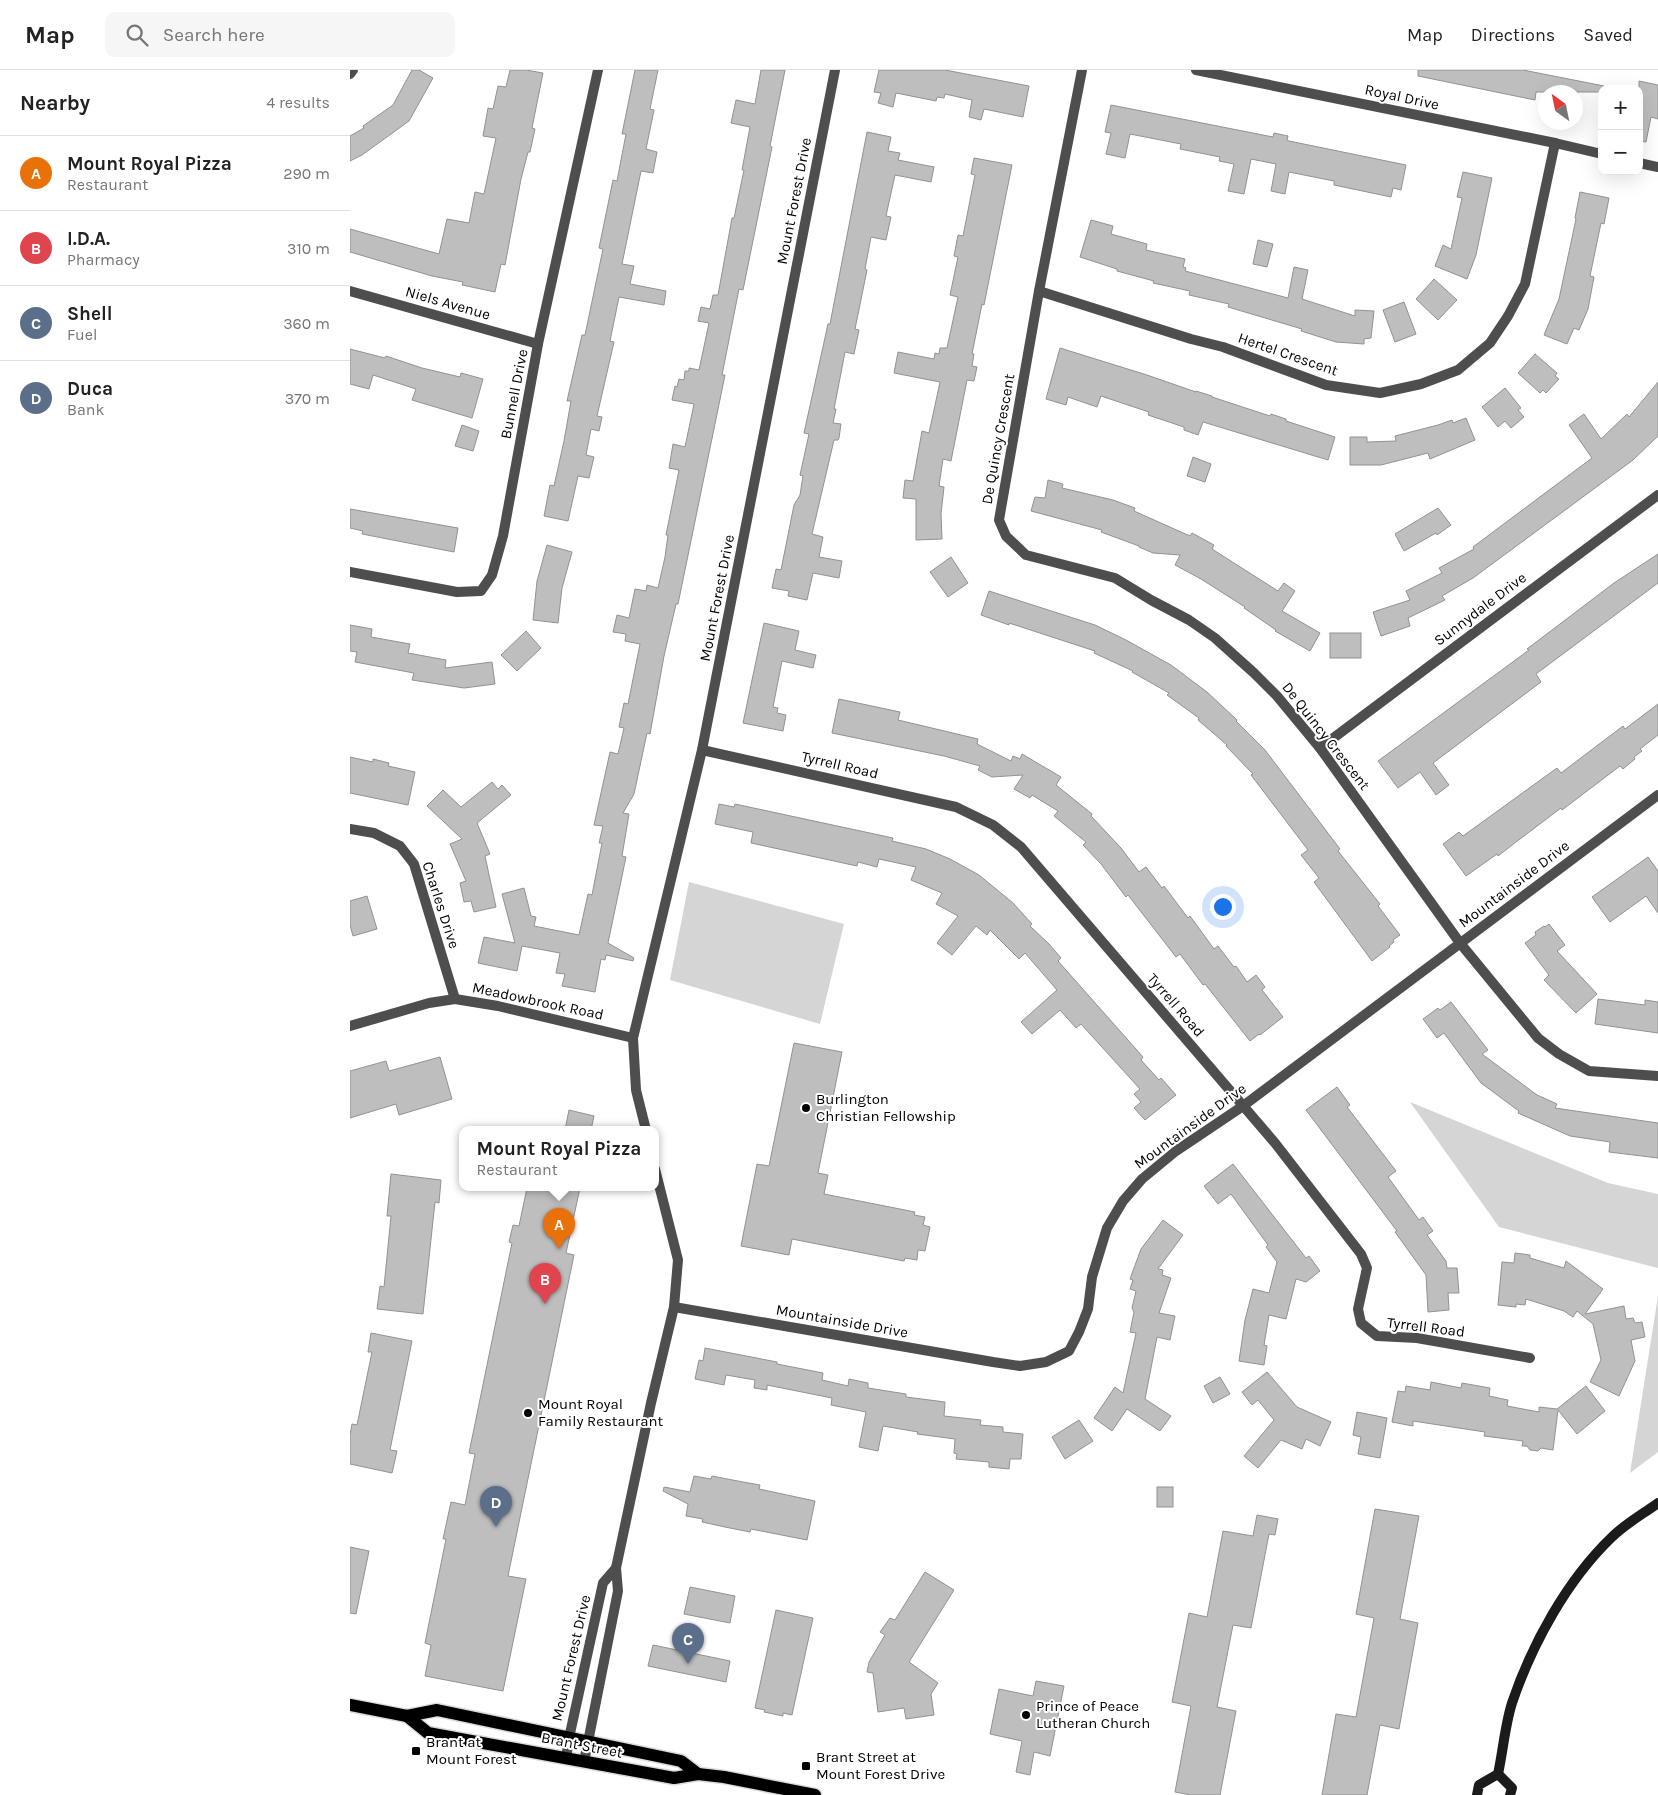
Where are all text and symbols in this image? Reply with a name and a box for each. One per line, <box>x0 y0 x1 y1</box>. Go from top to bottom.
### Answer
search box <box>105 12 455 57</box>
text: Map <box>25 21 75 49</box>
icon: search <box>123 21 151 49</box>
text: Search here <box>163 24 265 46</box>
text: Map <box>1407 24 1443 46</box>
text: Directions <box>1471 24 1555 46</box>
text: Saved <box>1583 24 1633 46</box>
street label: Royal Drive <box>1363 80 1441 114</box>
north arrow <box>1538 85 1583 130</box>
map controls <box>1598 85 1643 175</box>
button: + <box>1598 85 1643 130</box>
text: Nearby <box>20 91 90 115</box>
text: 4 results <box>266 93 330 112</box>
button: − <box>1598 130 1643 175</box>
street label: Mount Forest Drive <box>773 136 815 266</box>
text: Mount Royal Pizza <box>67 153 232 175</box>
text: A <box>31 164 41 183</box>
text: 290 m <box>283 164 330 183</box>
text: Restaurant <box>67 175 148 194</box>
text: I.D.A. <box>67 228 110 250</box>
text: B <box>31 239 41 258</box>
text: 310 m <box>287 239 330 258</box>
text: Pharmacy <box>67 250 140 269</box>
street label: Niels Avenue <box>403 282 493 324</box>
text: Shell <box>67 303 113 325</box>
text: C <box>31 314 41 333</box>
text: 360 m <box>283 314 330 333</box>
text: Fuel <box>67 325 97 344</box>
street label: Hertel Crescent <box>1236 328 1341 380</box>
street label: Bunnell Drive <box>496 348 532 440</box>
street label: De Quincy Crescent <box>978 372 1018 506</box>
text: Duca <box>67 378 113 400</box>
text: D <box>31 389 41 408</box>
text: 370 m <box>285 389 330 408</box>
text: Bank <box>67 400 104 419</box>
street label: Mount Forest Drive <box>696 533 738 663</box>
street label: Sunnydale Drive <box>1430 568 1530 650</box>
street label: De Quincy Crescent <box>1278 678 1374 794</box>
street label: Tyrrell Road <box>800 747 880 783</box>
street label: Mountainside Drive <box>1455 836 1573 932</box>
street label: Charles Drive <box>418 859 464 951</box>
your location <box>1210 894 1236 920</box>
street label: Tyrrell Road <box>1143 970 1209 1040</box>
street label: Meadowbrook Road <box>471 978 605 1024</box>
street label: Mountainside Drive <box>1131 1079 1249 1173</box>
place label: Burlington Christian Fellowship <box>816 1090 956 1125</box>
marker: Burlington Christian Fellowship <box>800 1102 812 1114</box>
popup <box>459 1126 659 1191</box>
text: Mount Royal Pizza <box>477 1138 641 1160</box>
text: Restaurant <box>477 1160 558 1179</box>
pin: A <box>543 1208 575 1249</box>
pin: B <box>529 1263 561 1304</box>
street label: Mountainside Drive <box>774 1301 910 1341</box>
street label: Tyrrell Road <box>1386 1313 1466 1341</box>
place label: Mount Royal Family Restaurant <box>538 1395 663 1430</box>
marker: Mount Royal Family Restaurant <box>522 1407 534 1419</box>
pin: D <box>480 1486 512 1527</box>
street label: Mount Forest Drive <box>548 1593 594 1723</box>
pin: C <box>672 1623 704 1664</box>
place label: Prince of Peace Lutheran Church <box>1036 1697 1150 1732</box>
marker: Prince of Peace Lutheran Church <box>1020 1709 1032 1721</box>
street label: Brant Street <box>540 1728 625 1762</box>
place label: Brant at Mount Forest <box>426 1733 517 1768</box>
marker: Brant at Mount Forest <box>410 1745 422 1757</box>
place label: Brant Street at Mount Forest Drive <box>816 1748 945 1783</box>
marker: Brant Street at Mount Forest Drive <box>800 1760 812 1772</box>

